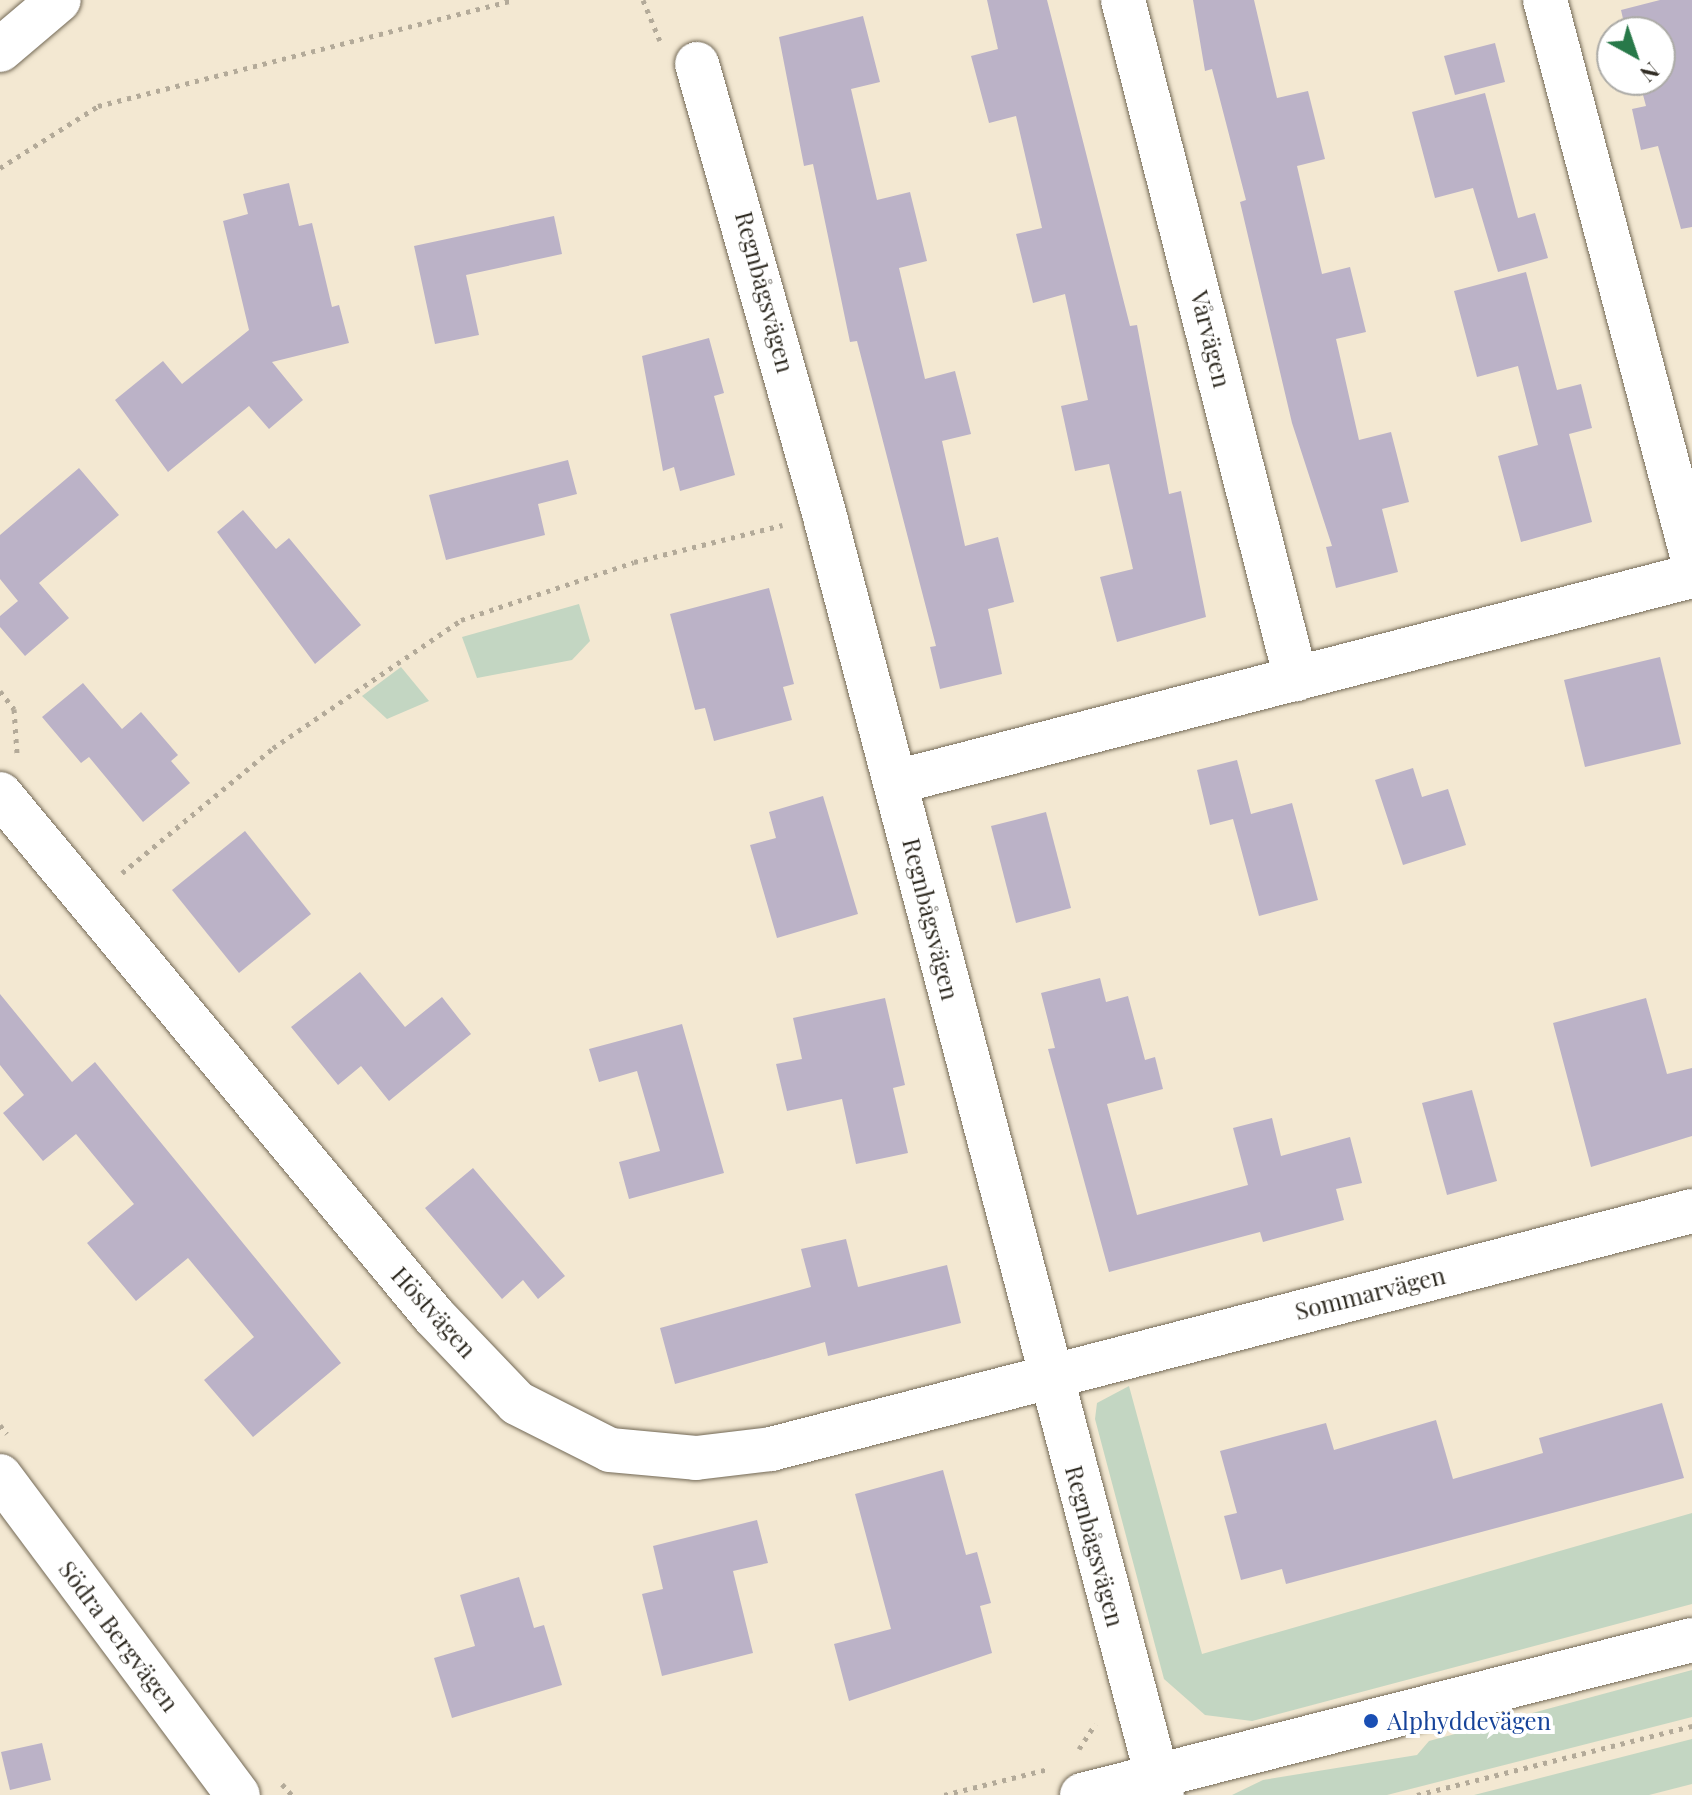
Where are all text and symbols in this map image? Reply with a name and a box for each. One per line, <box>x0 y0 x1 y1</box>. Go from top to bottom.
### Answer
north arrow <box>1596 16 1676 96</box>
text: N <box>1634 56 1666 89</box>
street label: Regnbågsvägen <box>730 208 800 376</box>
street label: Vårvägen <box>1185 288 1237 390</box>
street label: Regnbågsvägen <box>897 835 965 1003</box>
street label: Sommarvägen <box>1292 1260 1448 1326</box>
street label: Höstvägen <box>386 1261 482 1363</box>
street label: Regnbågsvägen <box>1060 1462 1130 1630</box>
street label: Södra Bergvägen <box>53 1555 185 1717</box>
place label: Alphyddevägen <box>1387 1707 1551 1735</box>
marker: Alphyddevägen <box>1362 1712 1380 1730</box>

